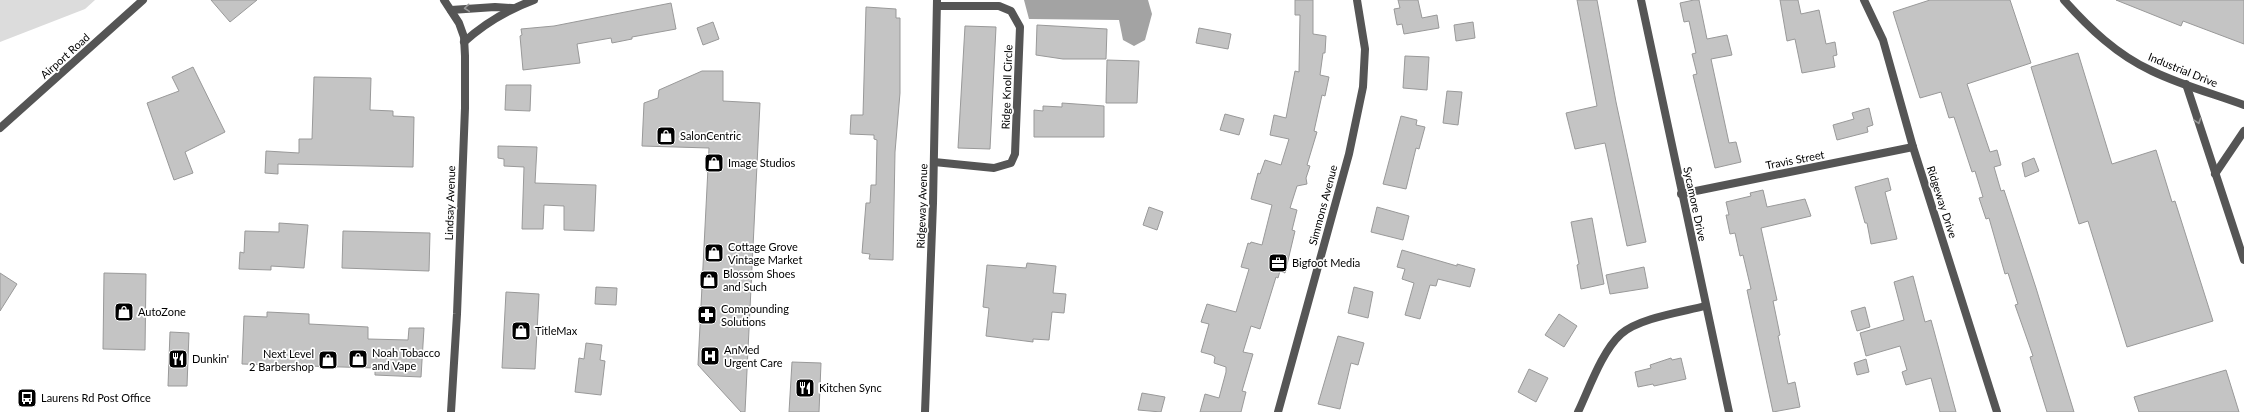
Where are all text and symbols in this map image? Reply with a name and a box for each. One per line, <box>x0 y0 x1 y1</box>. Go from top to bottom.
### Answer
one-way arrow <box>464 4 470 13</box>
street label: Airport Road <box>37 30 92 81</box>
street label: Ridge Knoll Circle <box>999 44 1014 130</box>
street label: Industrial Drive <box>2146 50 2220 89</box>
one-way arrow <box>2193 117 2202 124</box>
shop icon: SalonCentric <box>655 125 677 147</box>
place label: SalonCentric <box>680 129 741 142</box>
street label: Travis Street <box>1764 147 1825 172</box>
shop icon: Image Studios <box>703 152 725 174</box>
place label: Image Studios <box>728 156 796 169</box>
street label: Ridgeway Avenue <box>914 163 929 249</box>
street label: Simmons Avenue <box>1306 163 1340 246</box>
street label: Ridgeway Drive <box>1925 164 1960 240</box>
street label: Lindsay Avenue <box>442 165 457 241</box>
street label: Sycamore Drive <box>1681 165 1710 243</box>
place label: Cottage Grove Vintage Market <box>728 240 802 266</box>
shop icon: Cottage Grove Vintage Market <box>703 242 725 264</box>
office icon: Bigfoot Media <box>1267 252 1289 274</box>
place label: Bigfoot Media <box>1292 256 1360 269</box>
place label: Blossom Shoes and Such <box>723 267 796 293</box>
shop icon: Blossom Shoes and Such <box>698 269 720 291</box>
shop icon: AutoZone <box>113 301 135 323</box>
place label: Compounding Solutions <box>721 302 789 328</box>
pharmacy icon: Compounding Solutions <box>696 304 718 326</box>
place label: AutoZone <box>138 305 186 318</box>
shop icon: TitleMax <box>510 320 532 342</box>
place label: TitleMax <box>535 324 578 337</box>
place label: AnMed Urgent Care <box>724 343 783 369</box>
hospital icon: AnMed Urgent Care <box>699 345 721 367</box>
place label: Noah Tobacco and Vape <box>372 346 440 372</box>
place label: Next Level 2 Barbershop <box>249 347 314 373</box>
restaurant icon: Dunkin' <box>167 348 189 370</box>
shop icon: Noah Tobacco and Vape <box>347 348 369 370</box>
shop icon: Next Level 2 Barbershop <box>317 349 339 371</box>
place label: Dunkin' <box>192 352 229 365</box>
restaurant icon: Kitchen Sync <box>794 377 816 399</box>
place label: Kitchen Sync <box>819 381 882 394</box>
bus stop icon: Laurens Rd Post Office <box>16 387 38 409</box>
place label: Laurens Rd Post Office <box>41 391 151 404</box>

